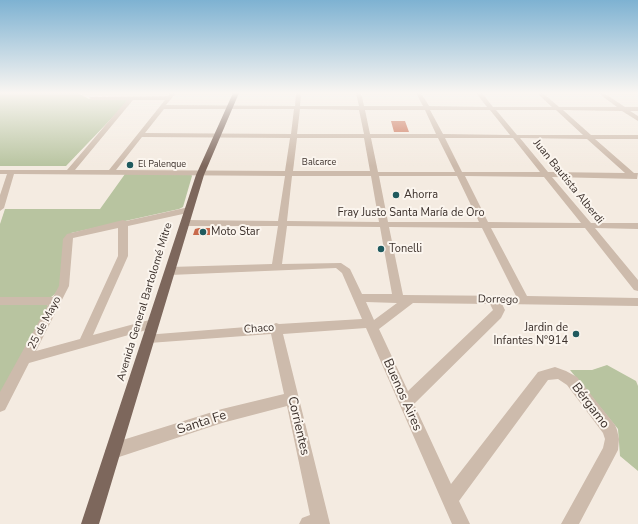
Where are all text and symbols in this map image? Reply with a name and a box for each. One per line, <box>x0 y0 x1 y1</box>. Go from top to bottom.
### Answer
street label: Juan Bautista Alberdi <box>530 137 606 227</box>
street label: Balcarce <box>302 158 336 168</box>
marker: El Palenque <box>125 160 135 170</box>
place label: El Palenque <box>138 160 186 170</box>
place label: Ahorra <box>404 188 438 202</box>
marker: Ahorra <box>391 190 401 200</box>
street label: Fray Justo Santa María de Oro <box>337 206 485 220</box>
street label: Avenida General Bartolomé Mitre <box>115 221 175 383</box>
place label: Moto Star <box>211 225 260 239</box>
marker: Moto Star <box>198 227 208 237</box>
place label: Tonelli <box>389 242 422 256</box>
marker: Tonelli <box>376 244 386 254</box>
street label: Dorrego <box>478 293 518 307</box>
street label: 25 de Mayo <box>26 294 64 352</box>
street label: Chaco <box>243 321 275 337</box>
place label: Jardin de Infantes N°914 <box>493 321 568 347</box>
marker: Jardin de Infantes N°914 <box>571 329 581 339</box>
street label: Buenos Aires <box>379 356 425 434</box>
street label: Bérgamo <box>568 380 612 432</box>
street label: Corrientes <box>284 395 312 457</box>
street label: Santa Fe <box>175 408 229 438</box>

